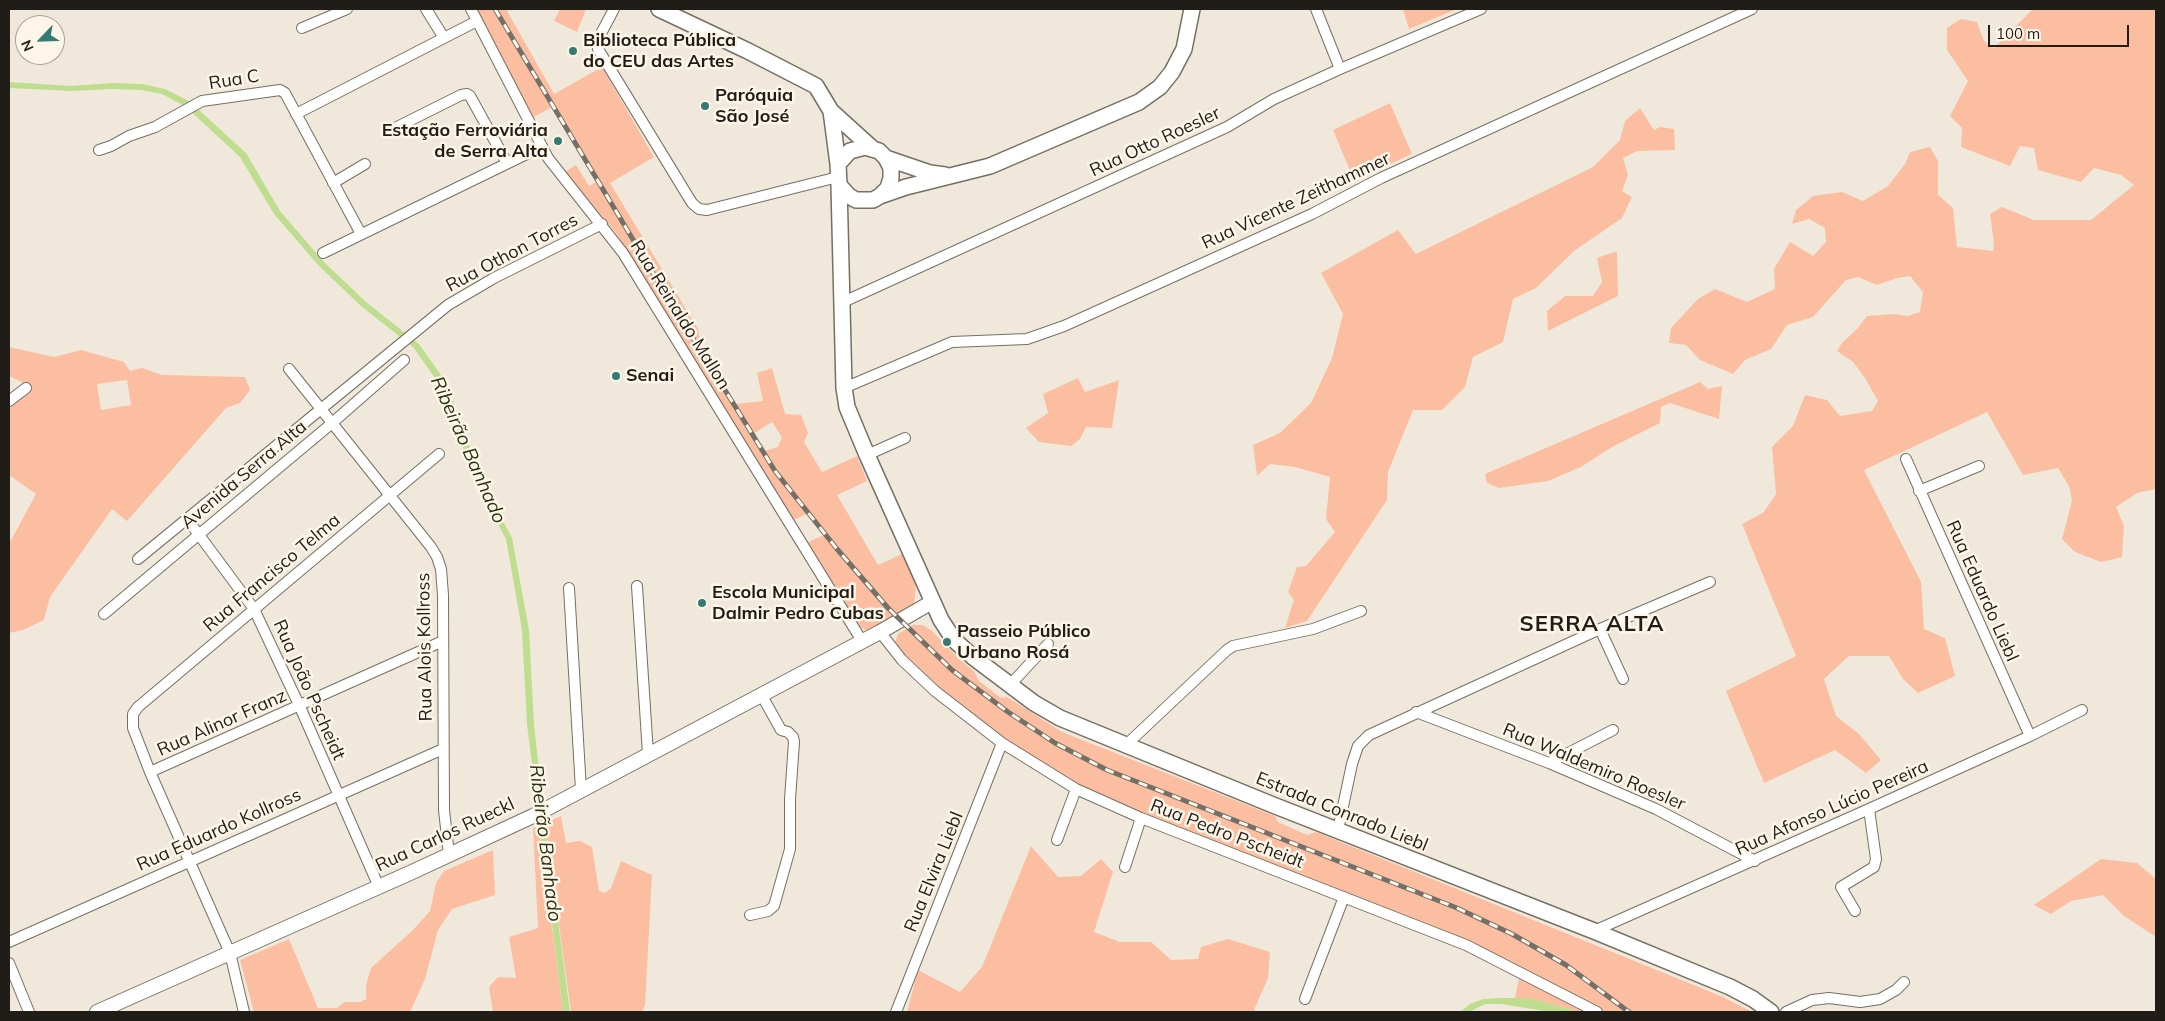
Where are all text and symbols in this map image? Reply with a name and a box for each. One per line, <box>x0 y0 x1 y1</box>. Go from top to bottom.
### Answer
north arrow <box>15 15 65 65</box>
scale bar <box>1990 15 2131 47</box>
text: 100 m <box>1996 24 2040 43</box>
place label: Biblioteca Pública do CEU das Artes <box>583 30 736 72</box>
text: N <box>17 37 38 54</box>
marker: Biblioteca Pública do CEU das Artes <box>567 45 579 57</box>
street label: Rua C <box>207 65 261 95</box>
place label: Paróquia São José <box>715 85 793 128</box>
marker: Paróquia São José <box>699 100 711 112</box>
street label: Rua Otto Roesler <box>1086 102 1224 182</box>
place label: Estação Ferroviária de Serra Alta <box>382 120 548 162</box>
marker: Estação Ferroviária de Serra Alta <box>552 135 564 147</box>
street label: Rua Vicente Zeithammer <box>1199 148 1393 254</box>
street label: Rua Othon Torres <box>442 209 582 297</box>
street label: Rua Reinaldo Mallon <box>625 236 735 394</box>
place label: Senai <box>626 365 674 387</box>
marker: Senai <box>610 370 622 382</box>
water label: Ribeirão Banhado <box>425 373 511 527</box>
street label: Avenida Serra Alta <box>177 416 311 534</box>
street label: Rua Francisco Telma <box>199 509 345 637</box>
street label: Rua Eduardo Liebl <box>1941 517 2023 665</box>
street label: Rua Alois Kollross <box>413 572 437 722</box>
place label: Escola Municipal Dalmir Pedro Cubas <box>712 582 884 624</box>
marker: Escola Municipal Dalmir Pedro Cubas <box>696 597 708 609</box>
district label: SERRA ALTA <box>1518 611 1666 637</box>
street label: Rua João Pscheidt <box>268 617 350 763</box>
place label: Passeio Público Urbano Rosá <box>957 621 1091 664</box>
marker: Passeio Público Urbano Rosá <box>941 636 953 648</box>
street label: Rua Alinor Franz <box>154 685 290 761</box>
street label: Rua Waldemiro Roesler <box>1499 719 1689 815</box>
street label: Rua Afonso Lúcio Pereira <box>1732 756 1932 860</box>
water label: Ribeirão Banhado <box>524 763 566 923</box>
street label: Estrada Conrado Liebl <box>1253 768 1431 856</box>
street label: Rua Eduardo Kollross <box>133 784 305 876</box>
street label: Rua Carlos Rueckl <box>372 793 518 877</box>
street label: Rua Pedro Pscheidt <box>1147 795 1307 873</box>
street label: Rua Elvira Liebl <box>900 809 968 935</box>

